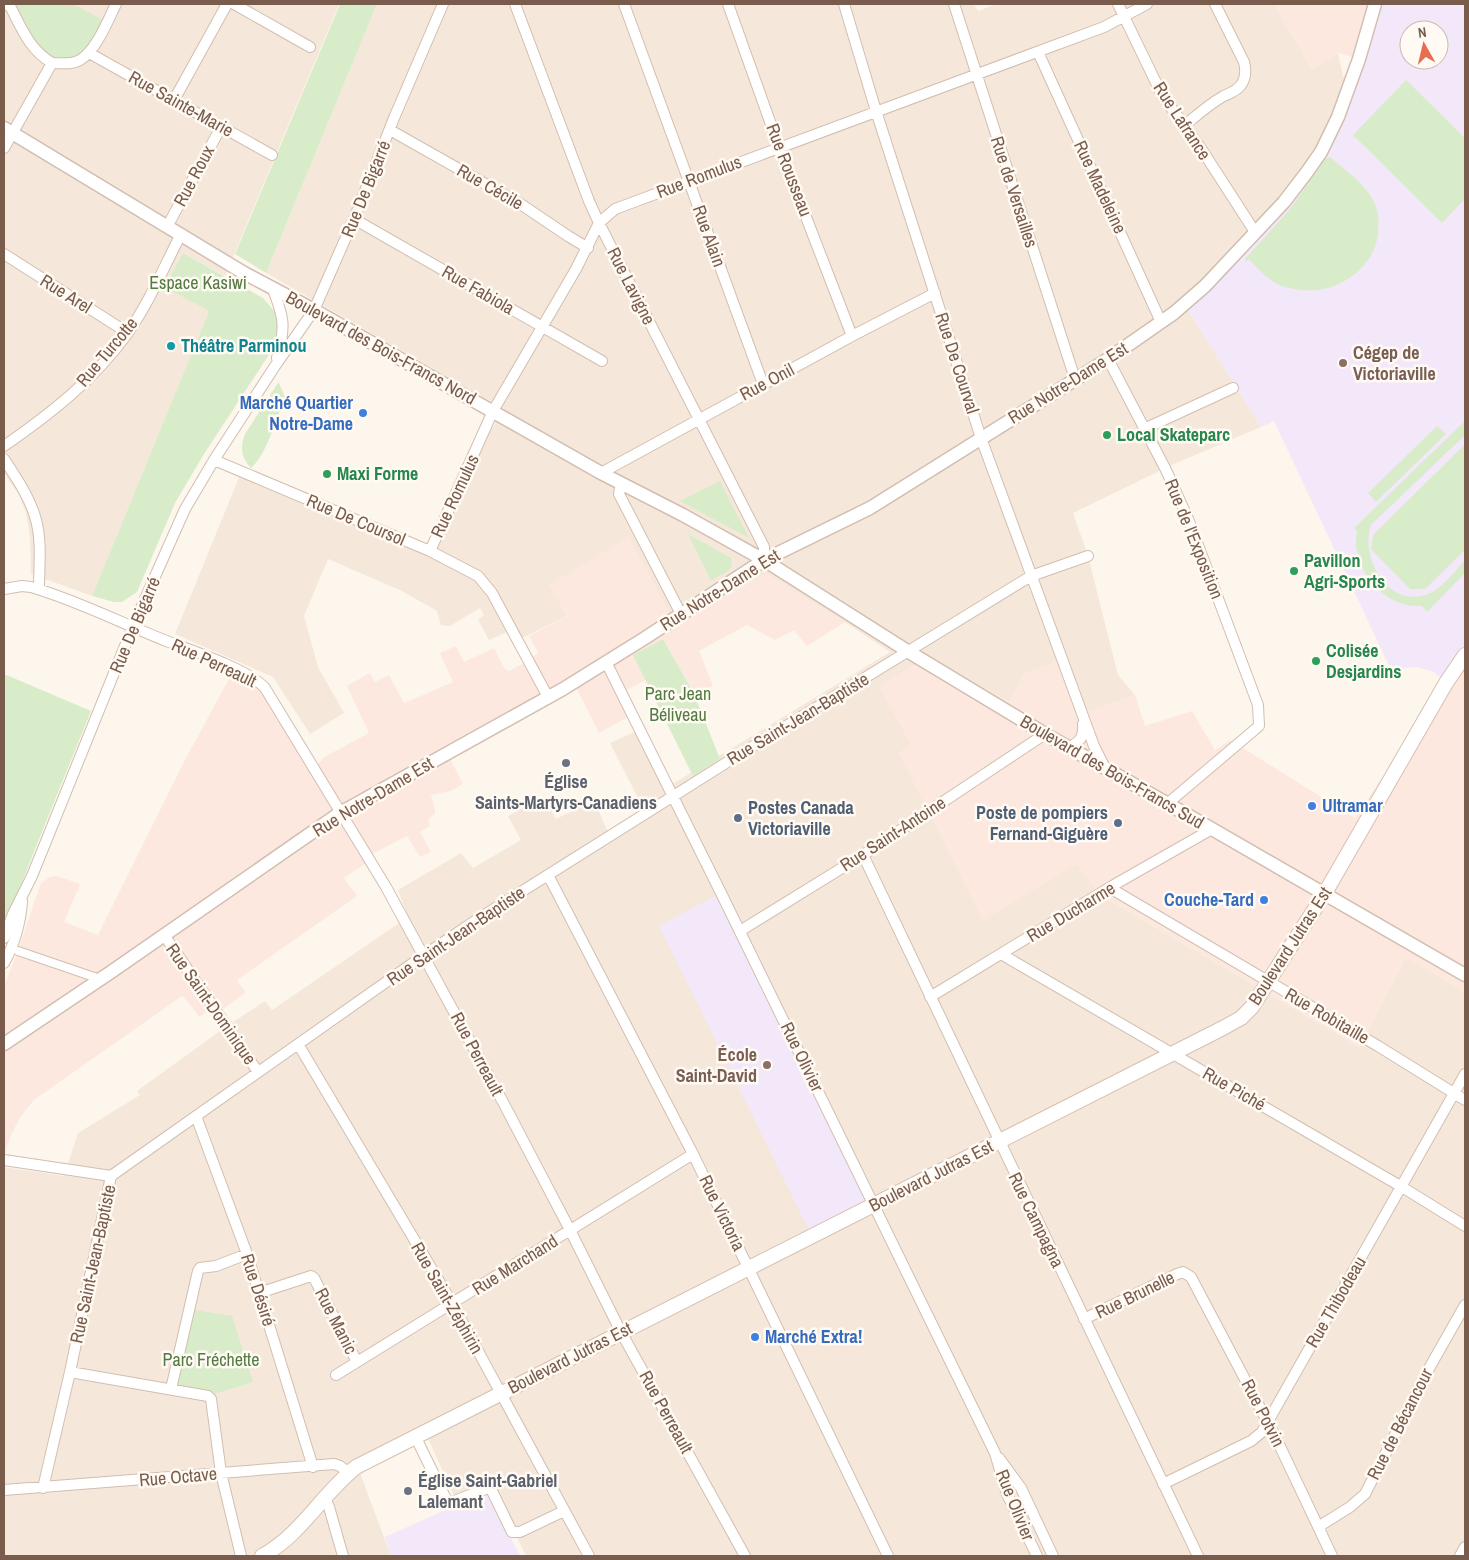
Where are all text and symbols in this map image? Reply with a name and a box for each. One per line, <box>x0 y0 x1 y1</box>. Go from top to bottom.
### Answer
north arrow <box>1399 20 1449 70</box>
text: N <box>1417 23 1428 42</box>
street label: Rue Sainte-Marie <box>124 64 238 143</box>
street label: Rue Lafrance <box>1148 77 1217 165</box>
street label: Rue Rousseau <box>760 120 819 220</box>
street label: Rue de Versailles <box>985 133 1044 251</box>
street label: Rue Madeleine <box>1068 136 1133 237</box>
street label: Rue De Bigarré <box>335 137 396 241</box>
street label: Rue Roux <box>167 140 220 211</box>
street label: Rue Romulus <box>653 149 745 204</box>
street label: Rue Cécile <box>452 157 528 216</box>
street label: Rue Alain <box>687 201 732 270</box>
street label: Rue Lavigne <box>601 243 662 329</box>
street label: Rue Fabiola <box>437 259 519 320</box>
street label: Rue Arel <box>36 268 97 319</box>
park label: Espace Kasiwi <box>149 270 247 295</box>
street label: Boulevard des Bois-Francs Nord <box>282 285 481 410</box>
street label: Rue De Courval <box>929 309 986 417</box>
street label: Rue Turcotte <box>70 312 143 392</box>
place label: Théâtre Parminou <box>181 333 307 358</box>
street label: Rue Notre-Dame Est <box>1003 336 1132 429</box>
marker: Théâtre Parminou <box>165 340 177 352</box>
place label: Cégep de Victoriaville <box>1353 340 1436 386</box>
street label: Rue Onil <box>735 357 798 406</box>
marker: Cégep de Victoriaville <box>1337 357 1349 369</box>
place label: Marché Quartier Notre-Dame <box>240 390 353 436</box>
marker: Marché Quartier Notre-Dame <box>357 407 369 419</box>
place label: Local Skateparc <box>1117 422 1230 447</box>
marker: Local Skateparc <box>1101 429 1113 441</box>
street label: Rue Romulus <box>424 450 485 542</box>
place label: Maxi Forme <box>337 461 418 486</box>
marker: Maxi Forme <box>321 468 333 480</box>
street label: Rue de l'Exposition <box>1159 475 1230 603</box>
street label: Rue De Coursol <box>303 488 409 552</box>
street label: Rue Notre-Dame Est <box>655 543 784 636</box>
place label: Pavillon Agri-Sports <box>1304 548 1385 594</box>
marker: Pavillon Agri-Sports <box>1288 565 1300 577</box>
street label: Rue De Bigarré <box>103 573 166 677</box>
street label: Rue Perreault <box>168 632 261 693</box>
place label: Colisée Desjardins <box>1326 638 1401 684</box>
marker: Colisée Desjardins <box>1310 655 1322 667</box>
street label: Rue Saint-Jean-Baptiste <box>722 666 873 771</box>
park label: Parc Jean Béliveau <box>645 681 711 727</box>
street label: Boulevard des Bois-Francs Sud <box>1016 709 1209 834</box>
street label: Rue Notre-Dame Est <box>308 751 438 843</box>
marker: Église Saints-Martyrs-Canadiens <box>560 757 572 769</box>
place label: Église Saints-Martyrs-Canadiens <box>475 769 657 815</box>
street label: Rue Saint-Antoine <box>835 790 950 877</box>
place label: Ultramar <box>1322 793 1383 818</box>
place label: Postes Canada Victoriaville <box>748 795 855 841</box>
place label: Poste de pompiers Fernand-Giguère <box>976 800 1108 846</box>
marker: Ultramar <box>1306 800 1318 812</box>
marker: Postes Canada Victoriaville <box>732 812 744 824</box>
marker: Poste de pompiers Fernand-Giguère <box>1112 817 1124 829</box>
street label: Rue Ducharme <box>1022 875 1120 948</box>
street label: Rue Saint-Jean-Baptiste <box>382 880 530 991</box>
street label: Boulevard Jutras Est <box>1242 882 1337 1010</box>
place label: Couche-Tard <box>1164 887 1254 912</box>
marker: Couche-Tard <box>1258 894 1270 906</box>
street label: Rue Saint-Dominique <box>160 938 263 1069</box>
street label: Rue Robitaille <box>1280 981 1374 1050</box>
street label: Rue Perreault <box>445 1008 510 1100</box>
street label: Rue Olivier <box>775 1018 830 1096</box>
place label: École Saint-David <box>676 1042 757 1088</box>
marker: École Saint-David <box>761 1059 773 1071</box>
street label: Rue Piché <box>1198 1061 1270 1117</box>
street label: Boulevard Jutras Est <box>864 1134 997 1218</box>
street label: Rue Campagna <box>1003 1168 1070 1272</box>
street label: Rue Victoria <box>693 1171 752 1255</box>
street label: Rue Saint-Jean-Baptiste <box>63 1182 122 1346</box>
street label: Rue Marchand <box>467 1228 562 1301</box>
street label: Rue Saint-Zéphirin <box>405 1237 490 1358</box>
street label: Rue Désiré <box>235 1250 282 1329</box>
street label: Rue Thibodeau <box>1299 1252 1372 1352</box>
street label: Rue Brunelle <box>1091 1265 1179 1324</box>
street label: Rue Manic <box>309 1283 364 1358</box>
street label: Boulevard Jutras Est <box>503 1316 636 1400</box>
place label: Marché Extra! <box>765 1324 863 1349</box>
marker: Marché Extra! <box>749 1331 761 1343</box>
park label: Parc Fréchette <box>163 1347 259 1372</box>
street label: Rue de Bécancour <box>1361 1364 1438 1484</box>
street label: Rue Perreault <box>633 1366 699 1458</box>
street label: Rue Potvin <box>1236 1375 1291 1451</box>
street label: Rue Octave <box>138 1461 218 1492</box>
street label: Rue Olivier <box>990 1466 1041 1544</box>
place label: Église Saint-Gabriel Lalemant <box>418 1468 557 1514</box>
marker: Église Saint-Gabriel Lalemant <box>402 1485 414 1497</box>

